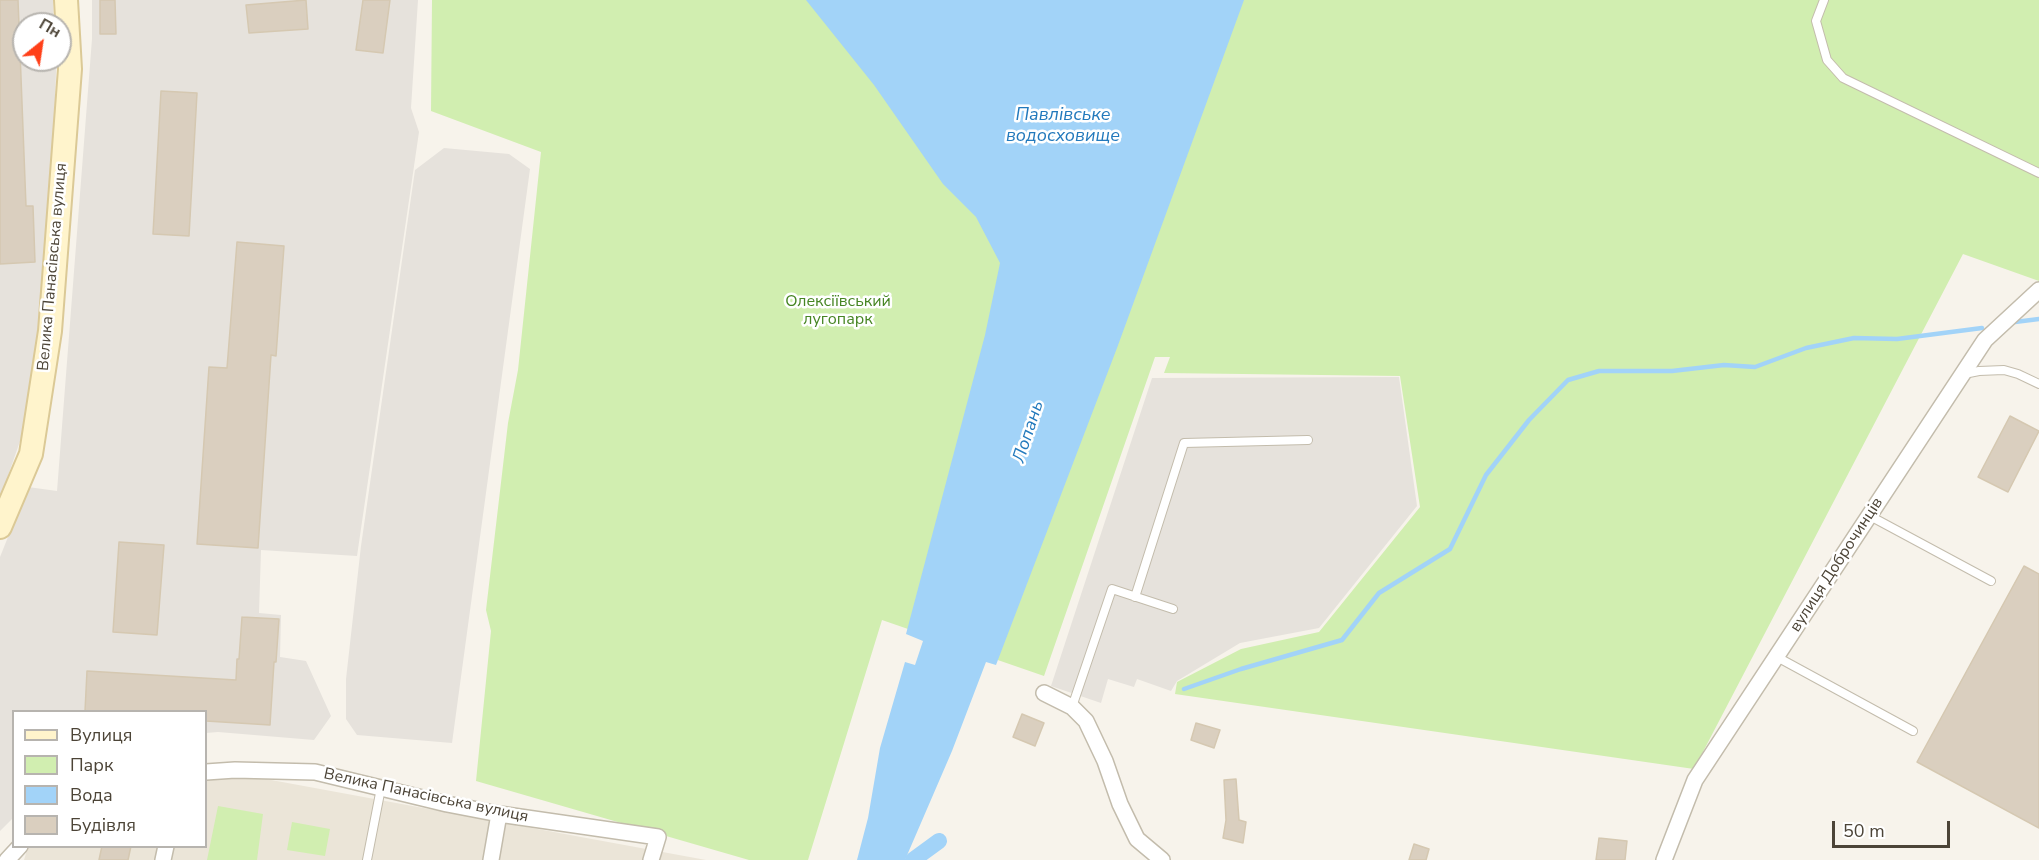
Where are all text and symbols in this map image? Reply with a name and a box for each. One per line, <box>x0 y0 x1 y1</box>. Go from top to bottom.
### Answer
north arrow <box>12 12 72 72</box>
text: Пн <box>35 13 65 43</box>
water label: Павлівське водосховище <box>1006 105 1120 148</box>
street label: Велика Панасівська вулиця <box>34 162 72 372</box>
park label: Олексіївський лугопарк <box>785 292 891 330</box>
water label: Лопань <box>1009 398 1049 466</box>
street label: вулиця Доброчинців <box>1786 494 1888 636</box>
legend <box>12 710 207 848</box>
text: Вулиця <box>70 723 132 747</box>
text: Парк <box>70 753 113 777</box>
street label: Велика Панасівська вулиця <box>322 765 530 827</box>
text: Вода <box>70 783 113 807</box>
scale bar <box>1835 809 1954 847</box>
text: Будівля <box>70 813 136 837</box>
text: 50 m <box>1843 819 1885 843</box>

